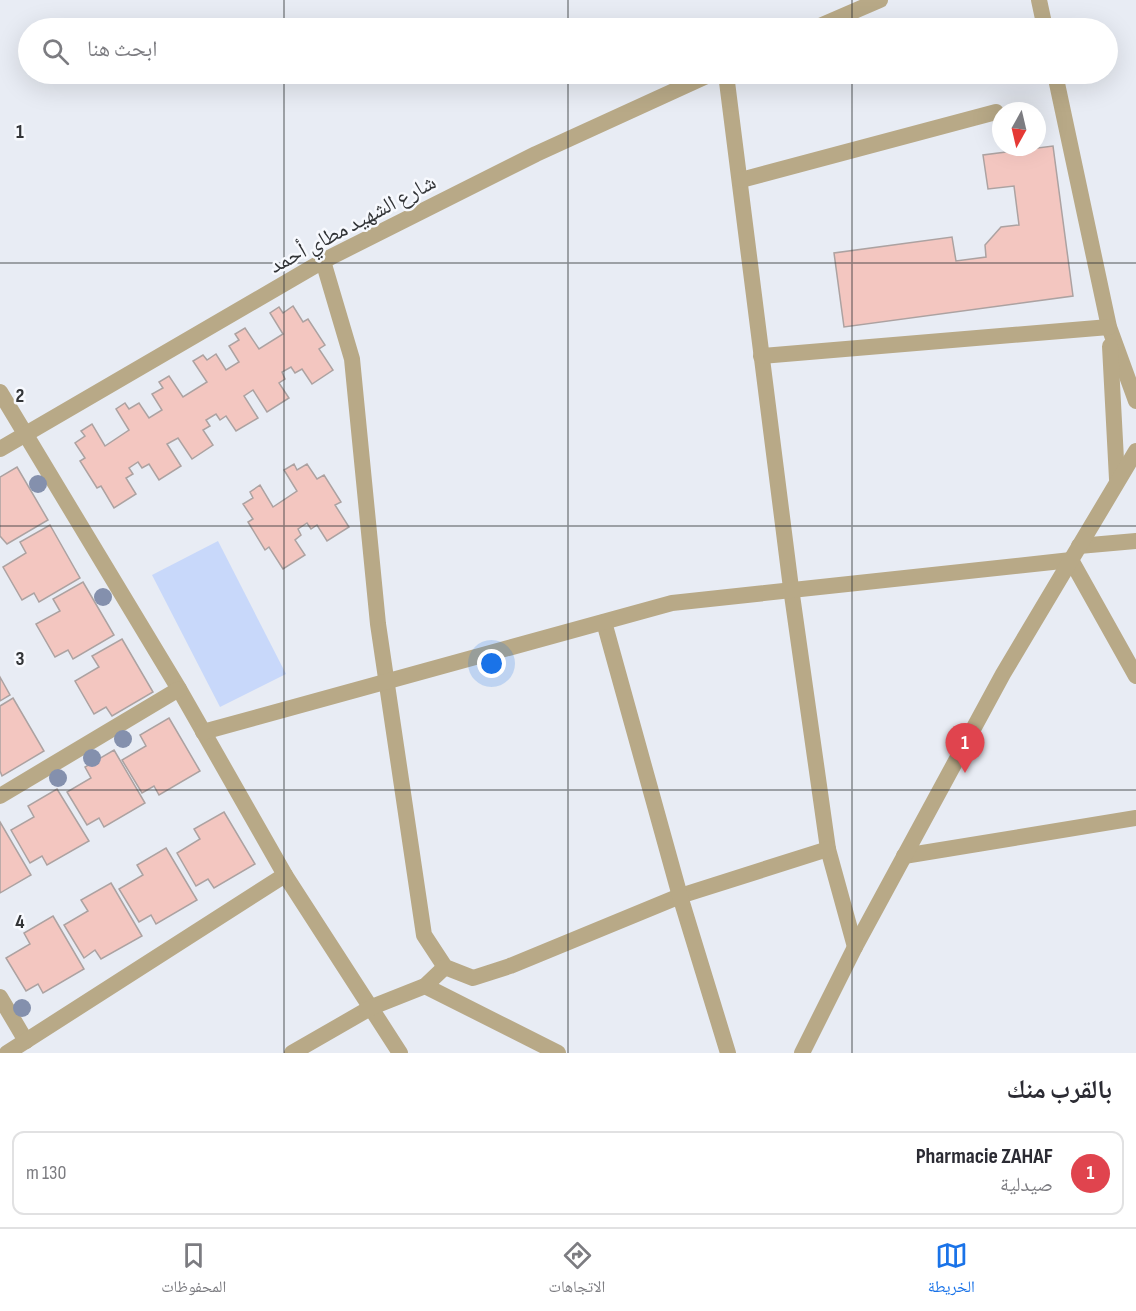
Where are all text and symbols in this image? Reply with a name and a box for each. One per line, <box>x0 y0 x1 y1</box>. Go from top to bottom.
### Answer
search box <box>18 18 1118 84</box>
icon: search <box>39 35 72 68</box>
text: ابحث هنا <box>87 36 158 63</box>
north arrow <box>992 102 1046 156</box>
text: 1 <box>16 120 24 144</box>
street label: شارع الشهيد مطاي أحمد <box>264 168 442 282</box>
text: 2 <box>16 384 24 408</box>
text: 3 <box>16 647 25 671</box>
your location <box>477 649 506 678</box>
pin: 1 <box>946 724 984 773</box>
text: 4 <box>15 910 25 934</box>
text: بالقرب منك <box>1006 1075 1112 1106</box>
text: Pharmacie ZAHAF <box>916 1143 1053 1170</box>
text: 130 m <box>26 1161 66 1185</box>
text: 1 <box>1087 1161 1094 1185</box>
text: صيدلية <box>1000 1173 1053 1197</box>
tab: المحفوظات <box>161 1239 226 1302</box>
tab: الاتجاهات <box>549 1239 605 1302</box>
tab: الخريطة <box>928 1239 975 1302</box>

